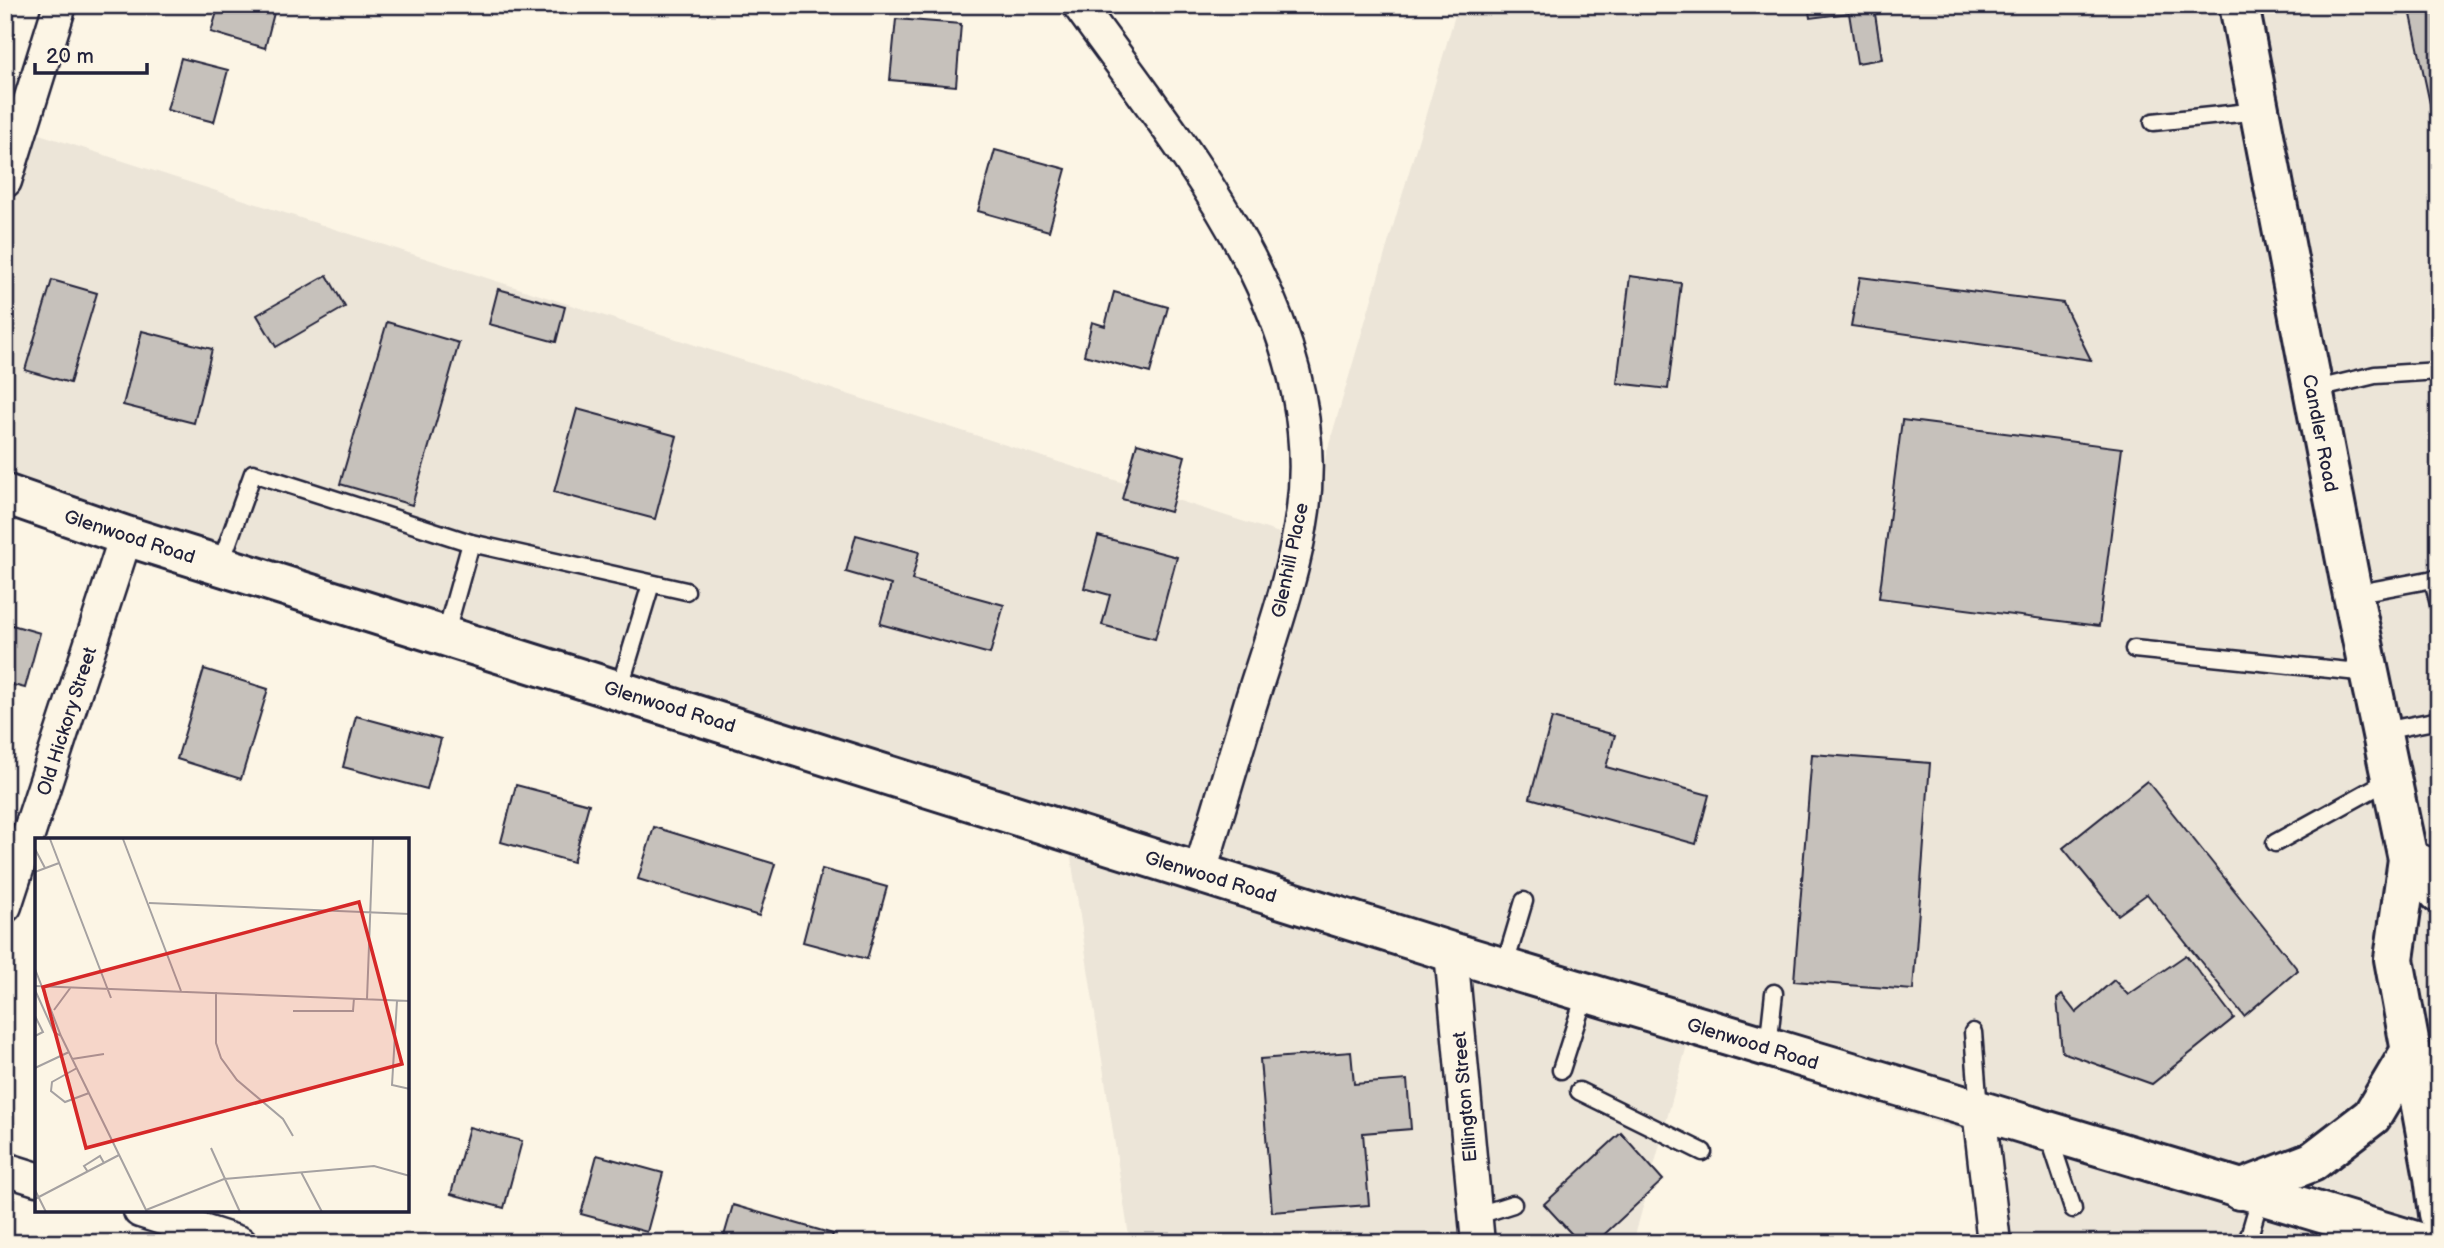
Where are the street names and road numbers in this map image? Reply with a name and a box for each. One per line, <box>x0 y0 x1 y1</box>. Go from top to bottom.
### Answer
street label: Candler Road <box>2297 373 2342 494</box>
street label: Glenhill Place <box>1267 501 1314 620</box>
street label: Glenwood Road <box>61 505 198 569</box>
street label: Old Hickory Street <box>33 644 102 799</box>
street label: Glenwood Road <box>601 677 738 738</box>
street label: Glenwood Road <box>1142 847 1279 908</box>
street label: Glenwood Road <box>1684 1014 1821 1075</box>
street label: Ellington Street <box>1448 1031 1483 1163</box>

